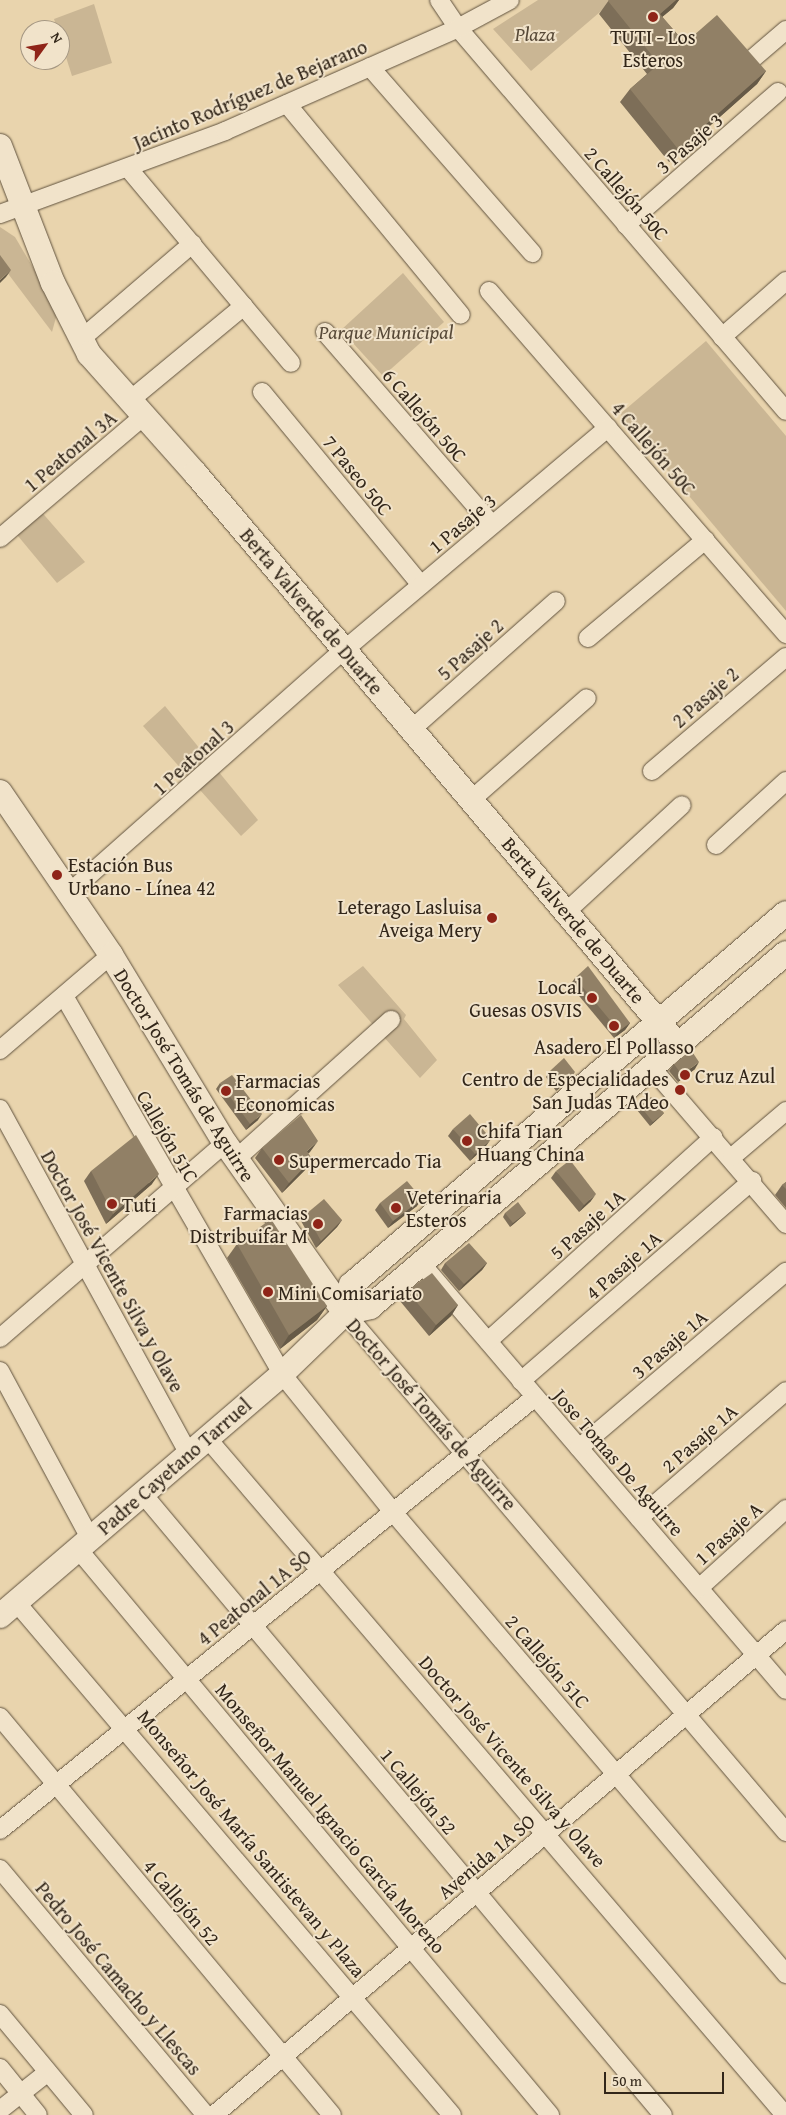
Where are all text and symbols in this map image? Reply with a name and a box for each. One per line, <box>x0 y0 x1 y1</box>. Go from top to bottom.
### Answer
marker: TUTI - Los Esteros <box>647 11 659 23</box>
north arrow <box>20 20 70 70</box>
park label: Plaza <box>515 21 555 45</box>
place label: TUTI - Los Esteros <box>610 25 696 72</box>
text: N <box>46 28 68 47</box>
street label: Jacinto Rodríguez de Bejarano <box>129 34 371 154</box>
street label: 3 Pasaje 3 <box>651 108 727 178</box>
street label: 2 Callejón 50C <box>580 141 674 245</box>
park label: Parque Municipal <box>319 319 453 343</box>
street label: 6 Callejón 50C <box>378 363 472 467</box>
street label: 4 Callejón 50C <box>607 396 701 500</box>
street label: 1 Peatonal 3A <box>19 405 121 497</box>
street label: 7 Paseo 50C <box>318 430 398 520</box>
street label: 1 Pasaje 3 <box>423 488 501 558</box>
street label: Berta Valverde de Duarte <box>235 523 389 699</box>
street label: 5 Pasaje 2 <box>432 613 508 685</box>
street label: 2 Pasaje 2 <box>667 662 743 732</box>
street label: 1 Peatonal 3 <box>147 714 239 800</box>
street label: Berta Valverde de Duarte <box>497 832 651 1008</box>
place label: Estación Bus Urbano - Línea 42 <box>68 852 215 899</box>
marker: Estación Bus Urbano - Línea 42 <box>50 868 64 882</box>
place label: Leterago Lasluisa Aveiga Mery <box>338 894 482 941</box>
marker: Leterago Lasluisa Aveiga Mery <box>486 912 498 924</box>
street label: Doctor José Tomás de Aguirre <box>109 964 261 1186</box>
place label: Local Guesas OSVIS <box>469 974 582 1021</box>
marker: Local Guesas OSVIS <box>586 992 598 1004</box>
marker: Asadero El Pollasso <box>608 1020 620 1032</box>
place label: Asadero El Pollasso <box>534 1034 694 1058</box>
place label: Cruz Azul <box>695 1063 775 1087</box>
place label: Centro de Especialidades San Judas TAdeo <box>462 1066 669 1113</box>
place label: Farmacias Economicas <box>236 1068 335 1115</box>
marker: Cruz Azul <box>679 1069 691 1081</box>
marker: Centro de Especialidades San Judas TAdeo <box>673 1083 687 1097</box>
marker: Farmacias Economicas <box>220 1085 232 1097</box>
street label: Callejón 51C <box>132 1086 204 1186</box>
place label: Chifa Tian Huang China <box>477 1118 585 1165</box>
marker: Chifa Tian Huang China <box>461 1135 473 1147</box>
street label: Doctor José Vicente Silva y Olave <box>36 1146 190 1396</box>
place label: Supermercado Tia <box>289 1148 442 1172</box>
marker: Supermercado Tia <box>273 1154 285 1166</box>
place label: Veterinaria Esteros <box>406 1184 502 1231</box>
street label: 5 Pasaje 1A <box>545 1184 629 1264</box>
place label: Tuti <box>122 1192 157 1216</box>
marker: Tuti <box>106 1198 118 1210</box>
place label: Farmacias Distribuifar M <box>190 1200 308 1247</box>
marker: Veterinaria Esteros <box>390 1202 402 1214</box>
marker: Farmacias Distribuifar M <box>312 1218 324 1230</box>
street label: 4 Pasaje 1A <box>580 1226 666 1304</box>
place label: Mini Comisariato <box>278 1280 422 1304</box>
marker: Mini Comisariato <box>262 1286 274 1298</box>
street label: 3 Pasaje 1A <box>626 1305 712 1383</box>
street label: Doctor José Tomás de Aguirre <box>342 1313 522 1515</box>
street label: Jose Tomas De Aguirre <box>549 1384 689 1540</box>
street label: Padre Cayetano Tarruel <box>92 1393 256 1539</box>
street label: 2 Pasaje 1A <box>656 1399 742 1477</box>
street label: 1 Pasaje A <box>689 1496 767 1570</box>
street label: 4 Peatonal 1A SO <box>192 1544 316 1650</box>
street label: 2 Callejón 51C <box>501 1609 595 1713</box>
street label: Doctor José Vicente Silva y Olave <box>414 1650 612 1872</box>
street label: Monseñor Manuel Ignacio García Moreno <box>211 1678 451 1958</box>
street label: Monseñor José María Santistevan y Plaza <box>133 1704 371 1982</box>
street label: 1 Callejón 52 <box>376 1743 462 1839</box>
street label: Avenida 1A SO <box>433 1808 539 1904</box>
street label: 4 Callejón 52 <box>139 1854 225 1950</box>
street label: Pedro José Camacho y Llescas <box>31 1876 207 2080</box>
scale bar <box>606 2062 726 2094</box>
text: 50 m <box>612 2070 642 2091</box>

